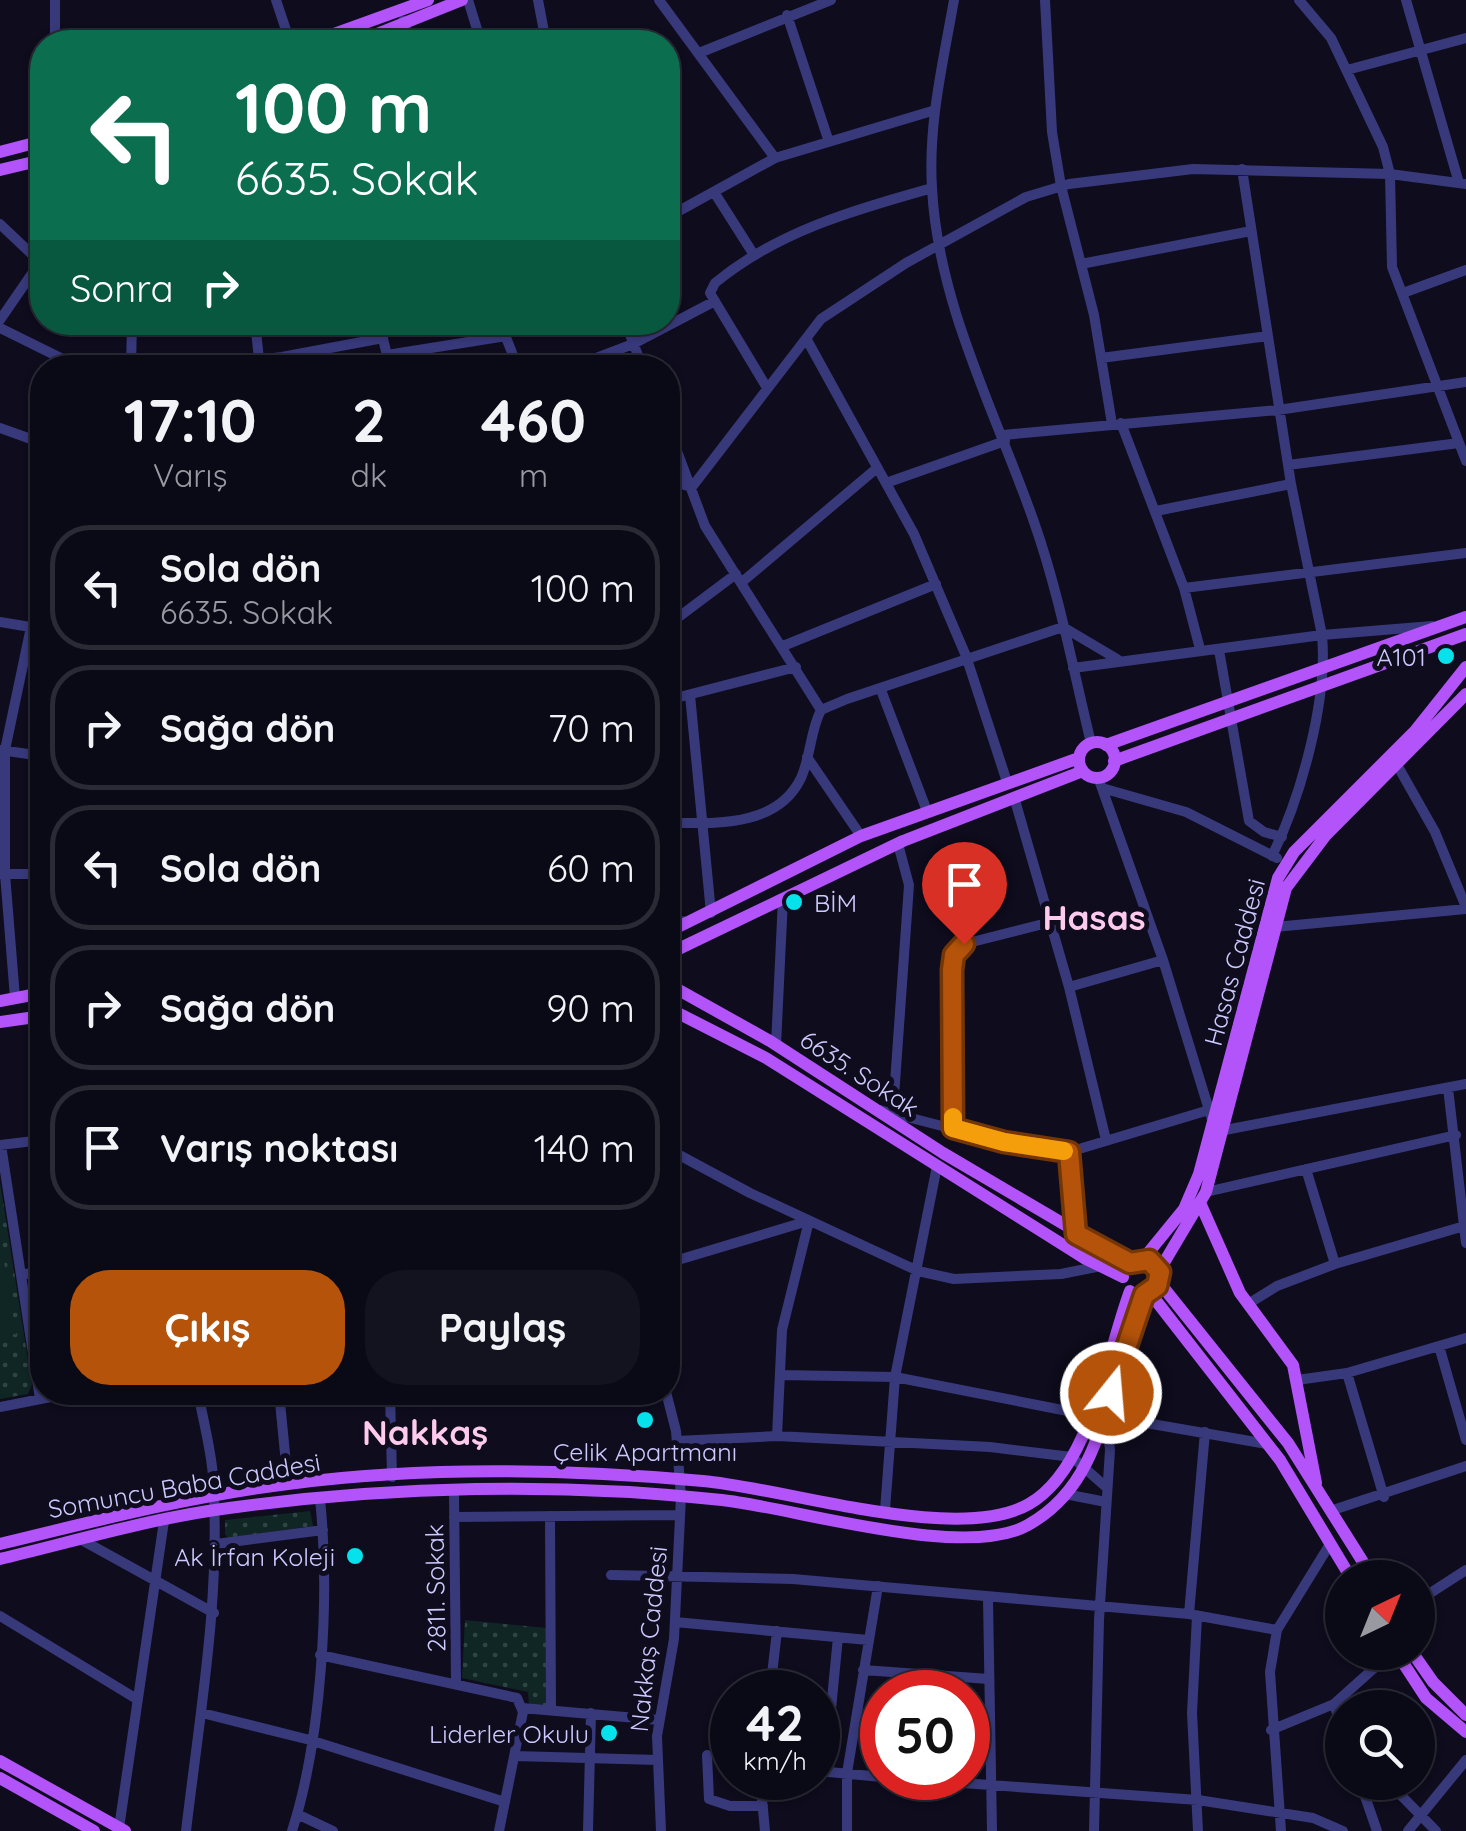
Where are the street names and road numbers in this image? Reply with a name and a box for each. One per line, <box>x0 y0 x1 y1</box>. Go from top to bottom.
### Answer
street label: Hasas Caddesi <box>1197 875 1271 1049</box>
street label: 6635. Sokak <box>795 1023 925 1123</box>
street label: Somuncu Baba Caddesi <box>45 1446 323 1524</box>
street label: 2811. Sokak <box>418 1524 452 1652</box>
street label: Nakkaş Caddesi <box>623 1545 673 1733</box>

